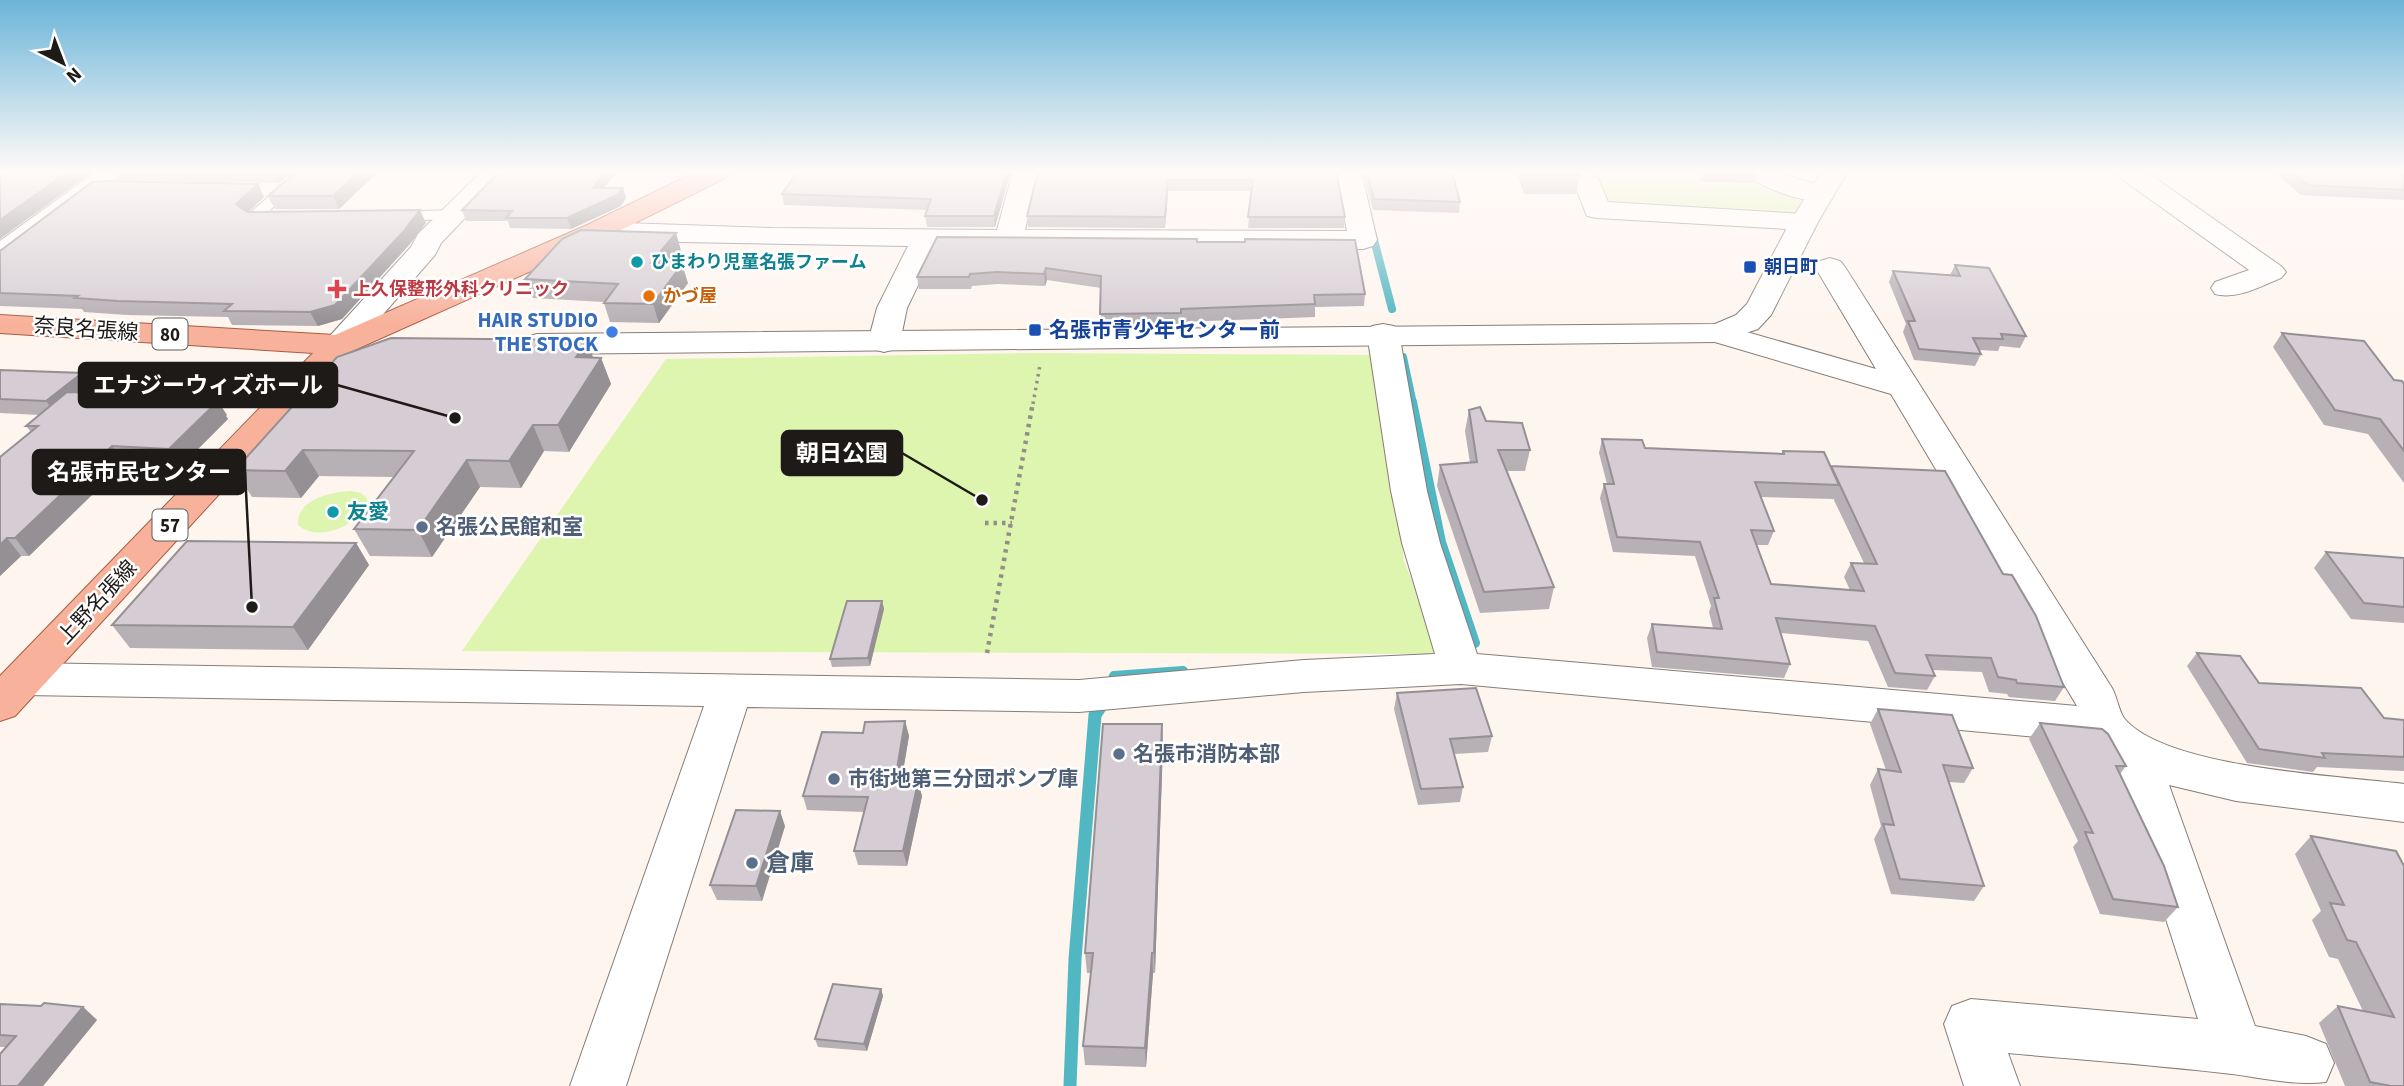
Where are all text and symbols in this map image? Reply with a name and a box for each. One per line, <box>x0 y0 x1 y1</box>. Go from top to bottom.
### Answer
north arrow <box>28 28 98 98</box>
text: N <box>60 60 87 89</box>
place label: ひまわり児童名張ファーム <box>651 250 866 275</box>
marker: ひまわり児童名張ファーム <box>629 254 645 270</box>
place label: 朝日町 <box>1764 255 1818 280</box>
marker: 朝日町 <box>1742 259 1758 275</box>
place label: 上久保整形外科クリニック <box>353 277 569 302</box>
marker: 上久保整形外科クリニック <box>327 279 347 299</box>
place label: かづ屋 <box>663 284 717 309</box>
marker: かづ屋 <box>641 288 657 304</box>
place label: HAIR STUDIO THE STOCK <box>478 305 599 359</box>
street label: 奈良名張線 <box>33 310 139 348</box>
place label: 名張市青少年センター前 <box>1049 315 1280 345</box>
road number: 80 <box>152 318 188 350</box>
marker: 名張市青少年センター前 <box>1027 322 1043 338</box>
marker: HAIR STUDIO THE STOCK <box>604 324 620 340</box>
callout: エナジーウィズホール <box>79 363 337 407</box>
text: エナジーウィズホール <box>93 369 323 402</box>
callout: 朝日公園 <box>782 431 902 475</box>
text: 朝日公園 <box>796 437 888 470</box>
callout: 名張市民センター <box>33 450 245 494</box>
text: 名張市民センター <box>47 456 231 489</box>
place label: 友愛 <box>347 497 389 527</box>
marker: 友愛 <box>325 504 341 520</box>
road number: 57 <box>152 510 188 540</box>
place label: 名張公民館和室 <box>436 512 583 542</box>
marker: 名張公民館和室 <box>414 519 430 535</box>
street label: 上野名張線 <box>50 553 144 651</box>
place label: 名張市消防本部 <box>1133 739 1280 769</box>
marker: 名張市消防本部 <box>1111 746 1127 762</box>
place label: 市街地第三分団ポンプ庫 <box>848 764 1078 794</box>
marker: 市街地第三分団ポンプ庫 <box>826 771 842 787</box>
place label: 倉庫 <box>766 846 814 881</box>
marker: 倉庫 <box>744 855 760 871</box>

